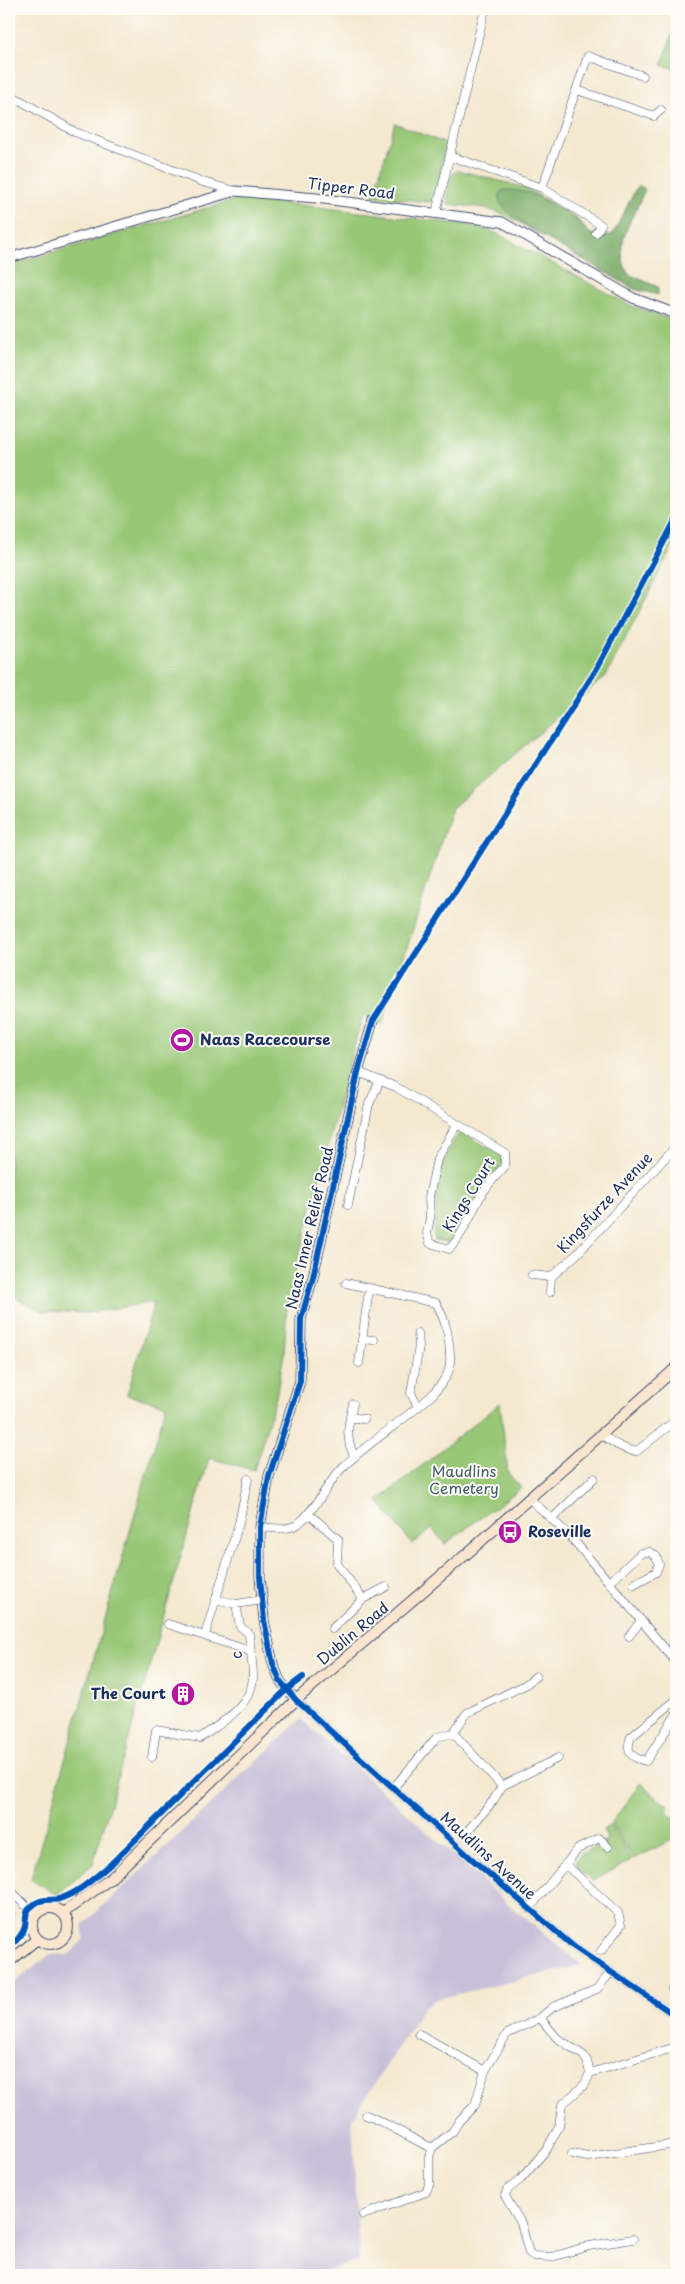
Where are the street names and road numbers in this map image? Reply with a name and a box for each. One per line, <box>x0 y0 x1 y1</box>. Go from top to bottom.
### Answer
street label: Tipper Road <box>306 171 396 204</box>
street label: Naas Inner Relief Road <box>279 1144 338 1311</box>
street label: Kingsfurze Avenue <box>551 1146 657 1258</box>
street label: Kings Court <box>436 1152 500 1236</box>
street label: Dublin Road <box>311 1596 393 1670</box>
street label: c <box>224 1650 247 1660</box>
street label: Maudlins Avenue <box>436 1806 542 1904</box>

